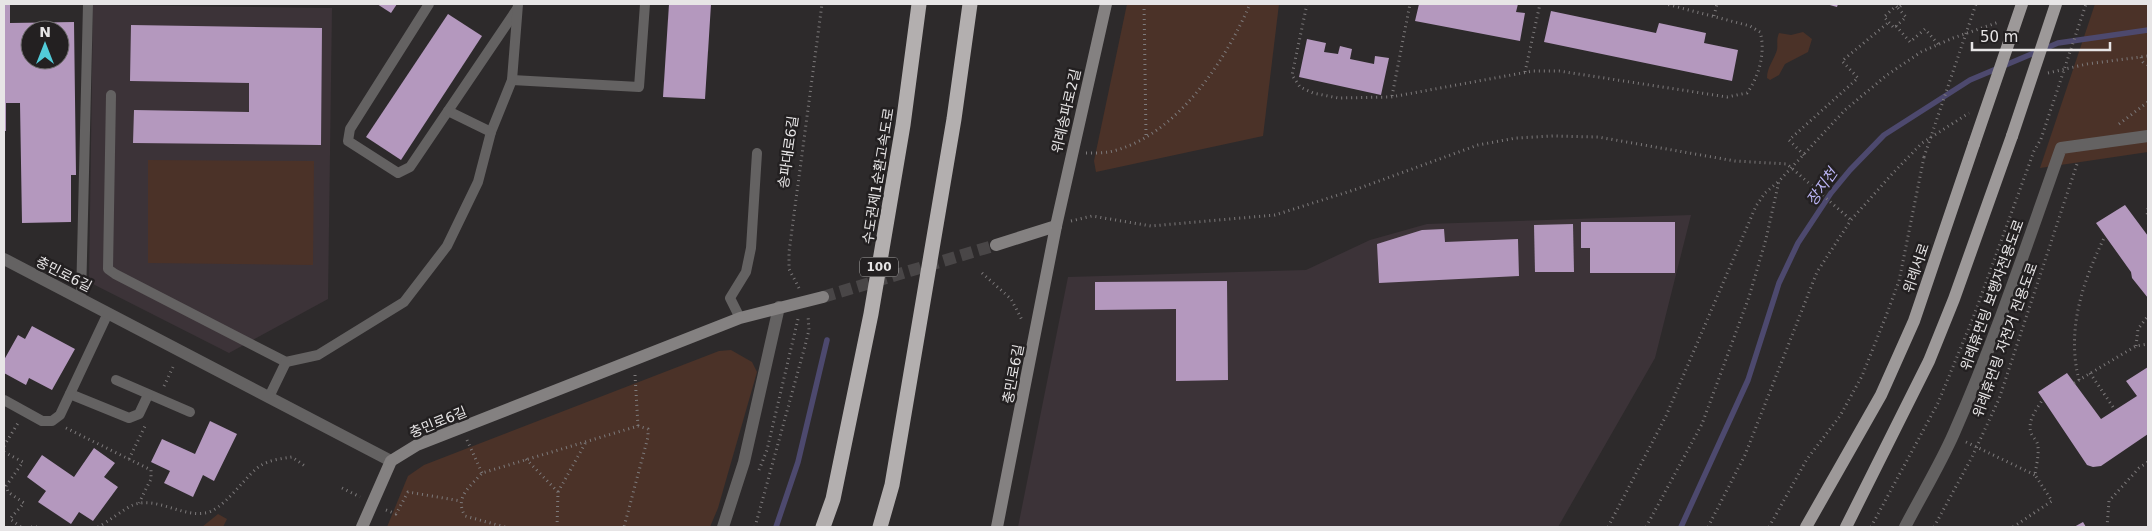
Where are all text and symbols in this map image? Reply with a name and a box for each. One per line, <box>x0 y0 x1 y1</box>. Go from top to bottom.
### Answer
north arrow <box>20 20 70 70</box>
scale bar <box>1972 20 2110 52</box>
text: N <box>39 24 51 40</box>
text: 50 m <box>1980 28 2018 46</box>
street label: 위례송파로2길 <box>1049 67 1083 155</box>
street label: 수도권제1순환고속도로 <box>859 107 897 245</box>
street label: 송파대로6길 <box>775 115 801 189</box>
water label: 장지천 <box>1803 163 1843 209</box>
street label: 위례휴먼링 보행자전용도로 <box>1957 217 2027 372</box>
street label: 위례서로 <box>1900 241 1932 295</box>
street label: 충민로6길 <box>33 253 95 295</box>
road number: 100 <box>860 258 898 276</box>
street label: 위례휴먼링 자전거 전용도로 <box>1970 260 2041 420</box>
street label: 충민로6길 <box>999 343 1027 405</box>
street label: 충민로6길 <box>407 403 469 441</box>

